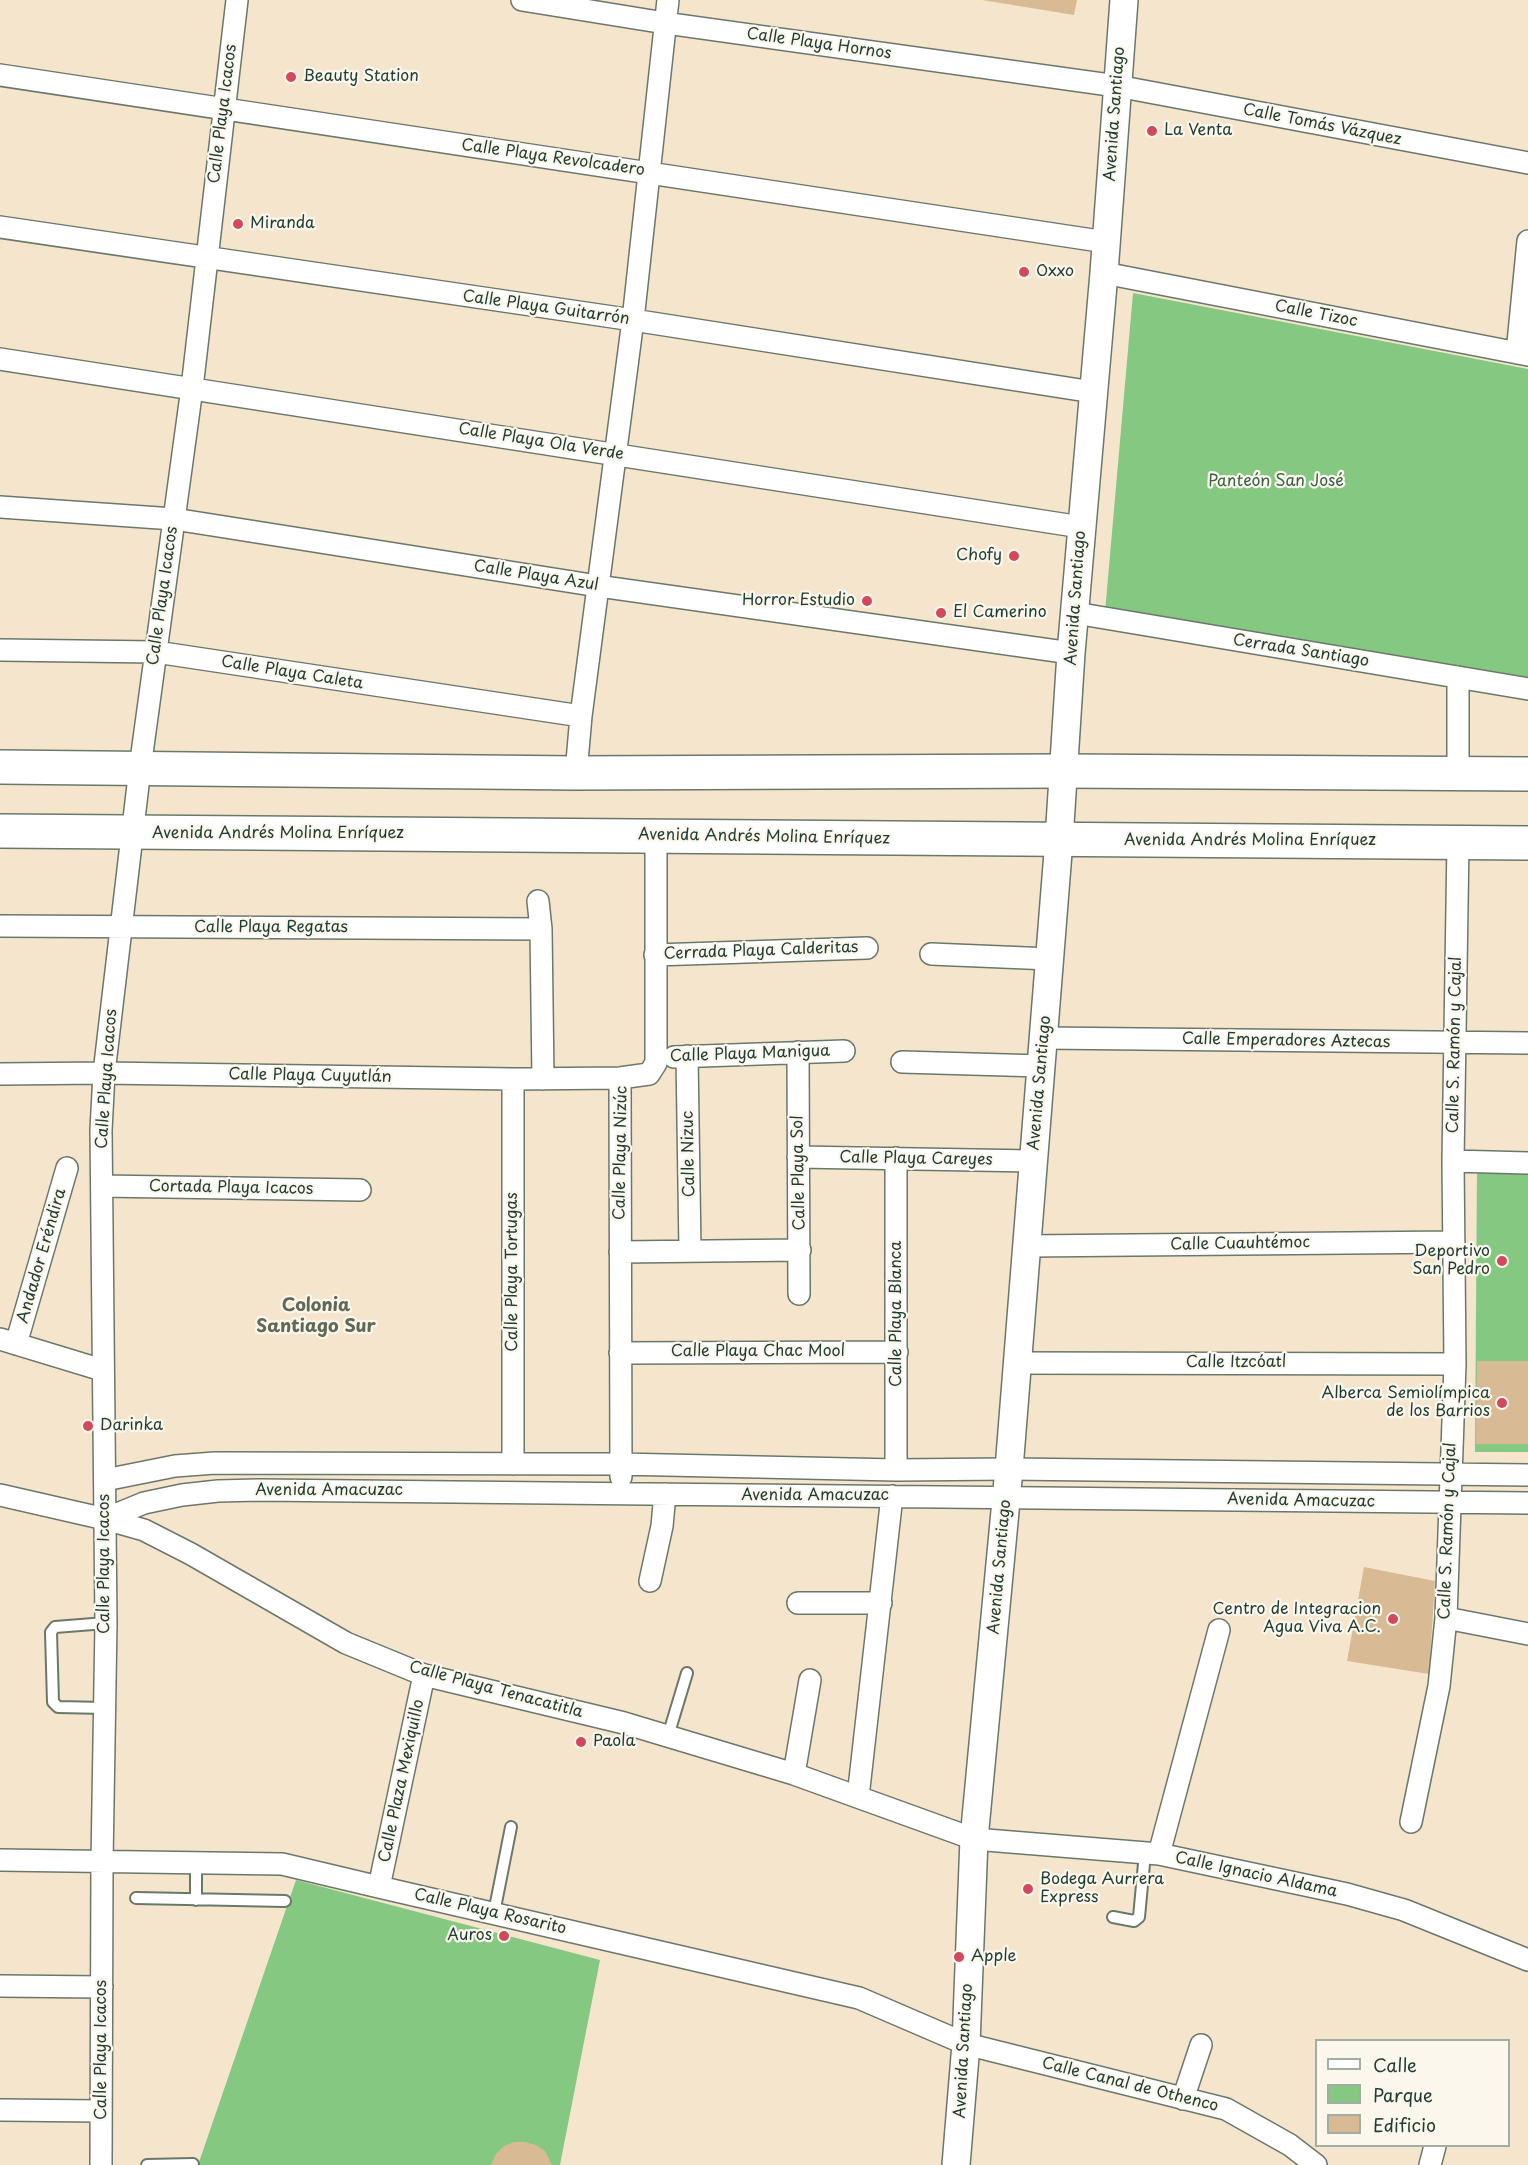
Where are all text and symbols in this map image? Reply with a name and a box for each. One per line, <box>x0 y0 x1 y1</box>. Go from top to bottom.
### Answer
street label: Calle Playa Hornos <box>745 24 893 64</box>
street label: Calle Playa Icacos <box>205 43 241 185</box>
street label: Avenida Santiago <box>1101 46 1129 182</box>
place label: Beauty Station <box>303 67 419 87</box>
marker: Beauty Station <box>284 70 298 84</box>
street label: Calle Tomás Vázquez <box>1241 100 1403 150</box>
place label: La Venta <box>1164 121 1232 141</box>
marker: La Venta <box>1145 124 1159 138</box>
street label: Calle Playa Revolcadero <box>460 136 646 180</box>
place label: Miranda <box>250 214 315 234</box>
marker: Miranda <box>231 217 245 231</box>
place label: Oxxo <box>1036 262 1074 282</box>
marker: Oxxo <box>1017 265 1031 279</box>
street label: Calle Playa Guitarrón <box>461 287 631 329</box>
street label: Calle Tizoc <box>1273 297 1359 331</box>
street label: Calle Playa Ola Verde <box>457 419 625 465</box>
park label: Panteón San José <box>1208 472 1344 492</box>
street label: Calle Playa Icacos <box>144 525 182 667</box>
street label: Avenida Santiago <box>1062 530 1090 666</box>
place label: Chofy <box>956 546 1002 566</box>
marker: Chofy <box>1007 549 1021 563</box>
street label: Calle Playa Azul <box>472 557 600 595</box>
place label: Horror Estudio <box>742 591 855 611</box>
marker: Horror Estudio <box>860 594 874 608</box>
place label: El Camerino <box>953 603 1047 623</box>
marker: El Camerino <box>934 606 948 620</box>
street label: Cerrada Santiago <box>1232 631 1370 671</box>
street label: Calle Playa Caleta <box>220 652 364 694</box>
street label: Avenida Andrés Molina Enríquez <box>152 824 404 844</box>
street label: Avenida Andrés Molina Enríquez <box>638 825 890 849</box>
street label: Avenida Andrés Molina Enríquez <box>1124 831 1376 851</box>
street label: Calle Playa Regatas <box>194 918 348 938</box>
street label: Cerrada Playa Calderitas <box>663 938 859 964</box>
street label: Calle S. Ramón y Cajal <box>1444 956 1466 1134</box>
street label: Calle Playa Icacos <box>93 1008 121 1150</box>
street label: Avenida Santiago <box>1025 1015 1055 1151</box>
street label: Calle Emperadores Aztecas <box>1182 1030 1390 1052</box>
street label: Calle Playa Manigua <box>670 1042 830 1066</box>
street label: Calle Playa Cuyutlán <box>228 1065 392 1087</box>
street label: Calle Playa Nizúc <box>610 1086 632 1220</box>
street label: Calle Nizuc <box>679 1111 699 1197</box>
street label: Calle Playa Sol <box>788 1115 810 1231</box>
street label: Calle Playa Careyes <box>839 1148 993 1170</box>
street label: Cortada Playa Icacos <box>149 1177 313 1199</box>
street label: Andador Eréndira <box>14 1186 70 1326</box>
street label: Calle Playa Tortugas <box>503 1192 523 1352</box>
street label: Calle Cuauhtémoc <box>1170 1233 1310 1255</box>
street label: Calle Playa Blanca <box>887 1241 907 1387</box>
place label: Deportivo San Pedro <box>1412 1242 1490 1280</box>
marker: Deportivo San Pedro <box>1495 1254 1509 1268</box>
district label: Colonia Santiago Sur <box>256 1295 376 1338</box>
street label: Calle Playa Chac Mool <box>671 1342 845 1362</box>
street label: Calle Itzcóatl <box>1186 1353 1286 1373</box>
place label: Alberca Semiolímpica de los Barrios <box>1321 1384 1490 1422</box>
marker: Alberca Semiolímpica de los Barrios <box>1495 1396 1509 1410</box>
place label: Darinka <box>100 1416 163 1436</box>
marker: Darinka <box>81 1419 95 1433</box>
street label: Calle S. Ramón y Cajal <box>1435 1442 1461 1620</box>
street label: Avenida Amacuzac <box>255 1481 403 1501</box>
street label: Avenida Amacuzac <box>741 1486 889 1506</box>
street label: Avenida Amacuzac <box>1227 1490 1375 1512</box>
street label: Calle Playa Icacos <box>95 1494 115 1634</box>
street label: Avenida Santiago <box>985 1499 1015 1635</box>
place label: Centro de Integracion Agua Viva A.C. <box>1213 1600 1381 1638</box>
marker: Centro de Integracion Agua Viva A.C. <box>1386 1612 1400 1626</box>
street label: Calle Playa Tenacatitla <box>407 1658 585 1722</box>
street label: Calle Plaza Mexiquillo <box>375 1698 429 1864</box>
place label: Paola <box>593 1732 635 1752</box>
marker: Paola <box>574 1735 588 1749</box>
street label: Calle Ignacio Aldama <box>1173 1848 1339 1902</box>
place label: Bodega Aurrera Express <box>1040 1870 1164 1908</box>
marker: Bodega Aurrera Express <box>1021 1882 1035 1896</box>
street label: Calle Playa Rosarito <box>412 1885 568 1939</box>
place label: Auros <box>447 1926 492 1946</box>
marker: Auros <box>497 1929 511 1943</box>
place label: Apple <box>971 1947 1017 1967</box>
marker: Apple <box>952 1950 966 1964</box>
street label: Calle Playa Icacos <box>92 1980 112 2120</box>
street label: Avenida Santiago <box>951 1983 977 2119</box>
legend <box>1315 2039 1510 2147</box>
text: Calle <box>1373 2051 1417 2078</box>
street label: Calle Canal de Othenco <box>1040 2054 1220 2116</box>
text: Parque <box>1373 2081 1433 2108</box>
text: Edificio <box>1373 2111 1436 2138</box>

